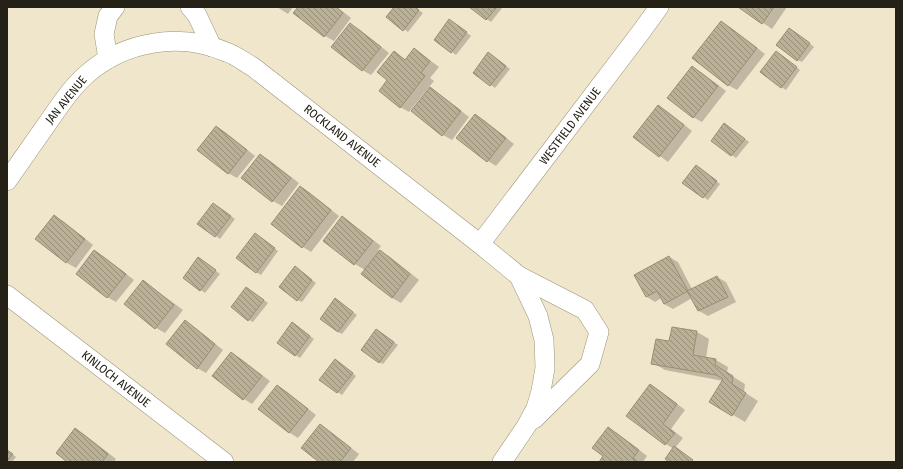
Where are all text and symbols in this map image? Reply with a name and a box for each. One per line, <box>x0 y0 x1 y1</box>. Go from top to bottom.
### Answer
street label: JAN AVENUE <box>42 73 90 127</box>
street label: WESTFIELD AVENUE <box>537 84 604 167</box>
street label: ROCKLAND AVENUE <box>301 102 383 170</box>
street label: KINLOCH AVENUE <box>79 348 153 410</box>

